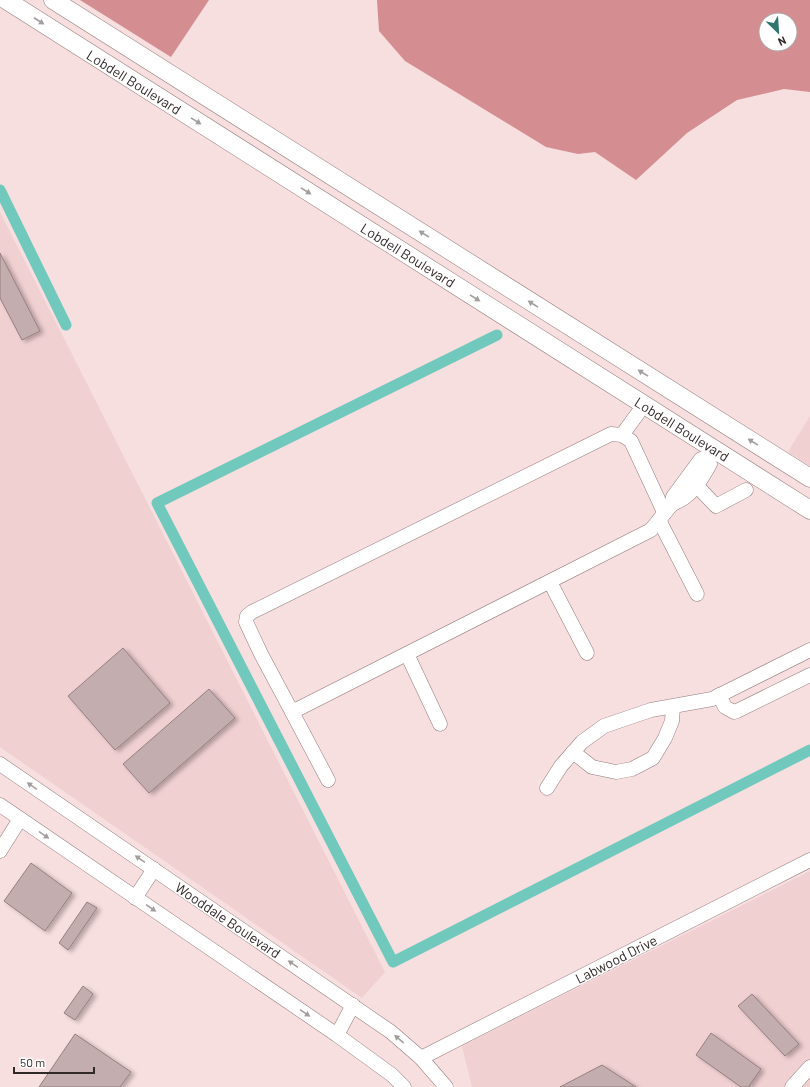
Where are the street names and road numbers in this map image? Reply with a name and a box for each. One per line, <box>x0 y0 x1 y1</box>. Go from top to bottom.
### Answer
street label: Lobdell Boulevard <box>84 46 184 118</box>
street label: Lobdell Boulevard <box>358 219 458 291</box>
street label: Lobdell Boulevard <box>632 393 732 465</box>
street label: Wooddale Boulevard <box>172 878 284 962</box>
street label: Labwood Drive <box>572 931 660 987</box>

